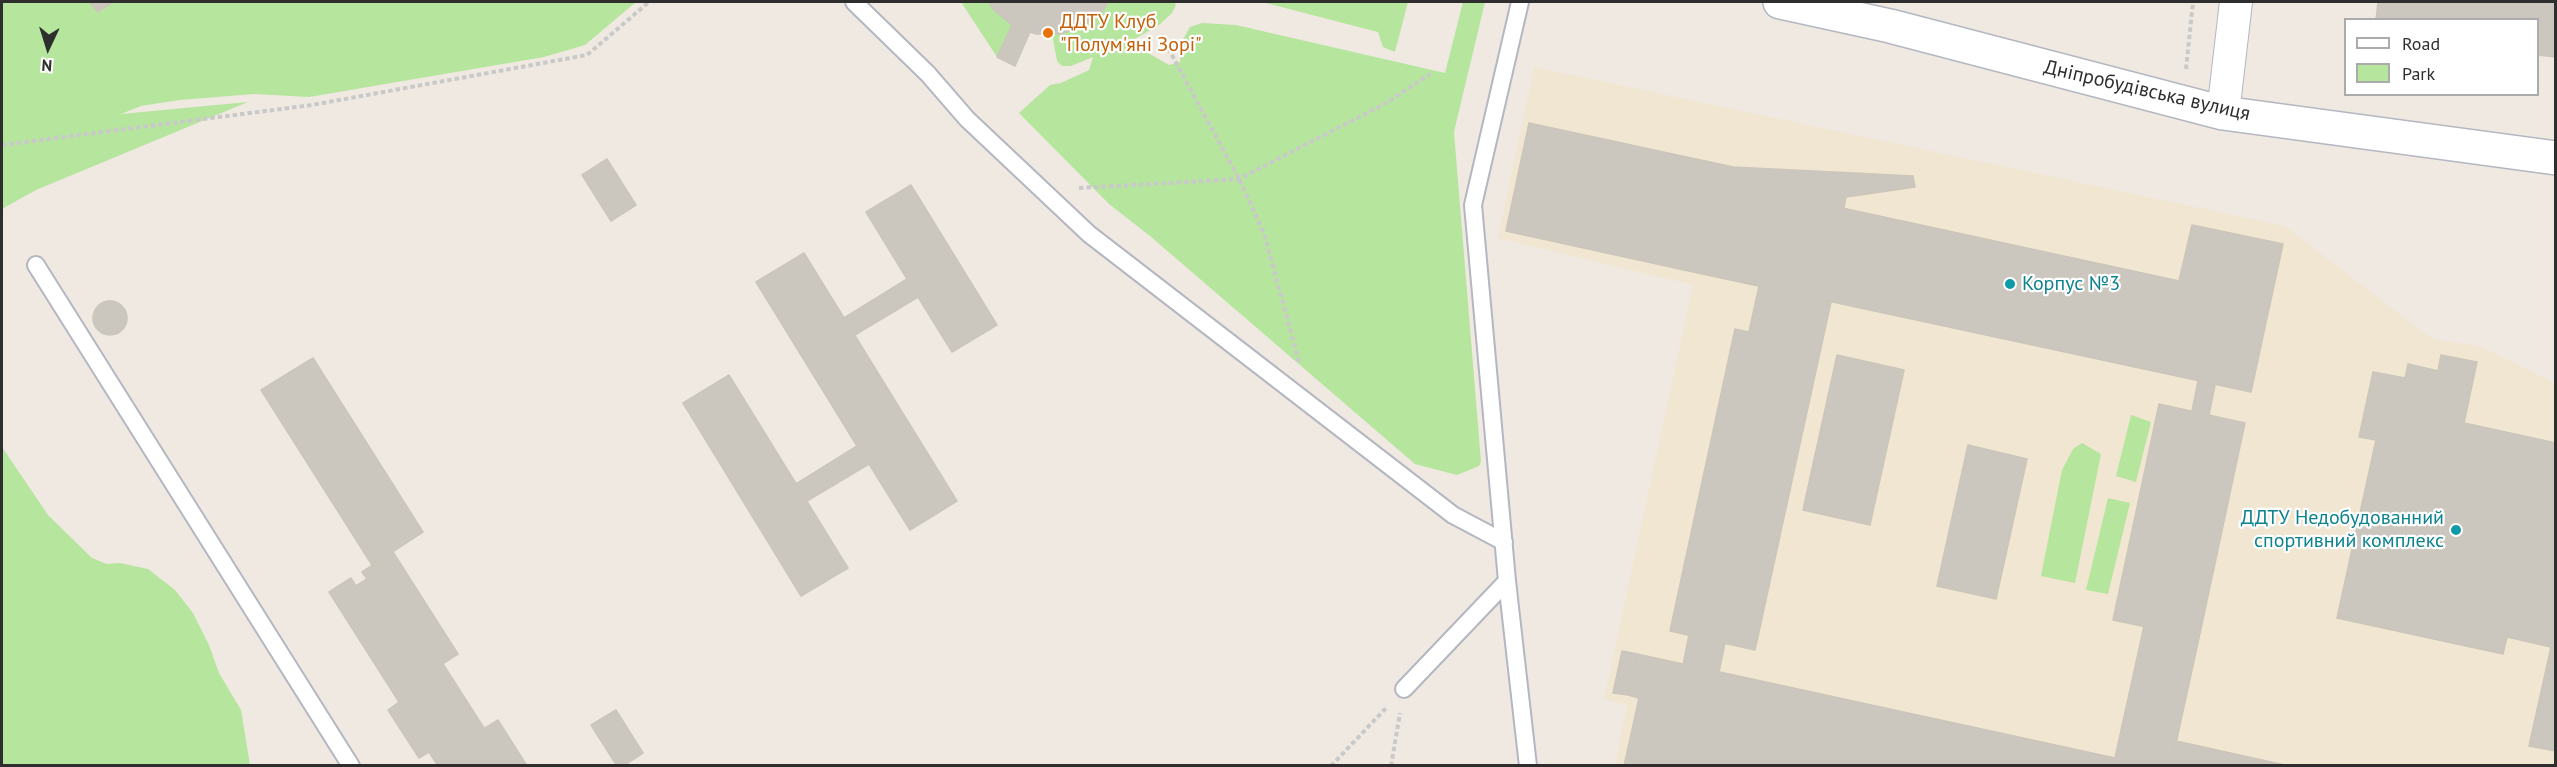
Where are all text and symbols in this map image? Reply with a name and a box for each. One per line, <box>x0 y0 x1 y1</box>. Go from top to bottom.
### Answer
place label: ДДТУ Клуб "Полум'яні Зорі" <box>1060 10 1202 57</box>
north arrow <box>18 18 78 78</box>
legend <box>2344 18 2539 96</box>
marker: ДДТУ Клуб "Полум'яні Зорі" <box>1041 26 1055 40</box>
text: Road <box>2402 32 2440 55</box>
text: N <box>41 56 53 76</box>
street label: Дніпробудівська вулиця <box>2041 56 2253 126</box>
text: Park <box>2402 62 2435 85</box>
place label: Корпус №3 <box>2022 272 2120 296</box>
marker: Корпус №3 <box>2003 277 2017 291</box>
place label: ДДТУ Недобудованний спортивний комплекс <box>2241 506 2444 553</box>
marker: ДДТУ Недобудованний спортивний комплекс <box>2449 523 2463 537</box>

